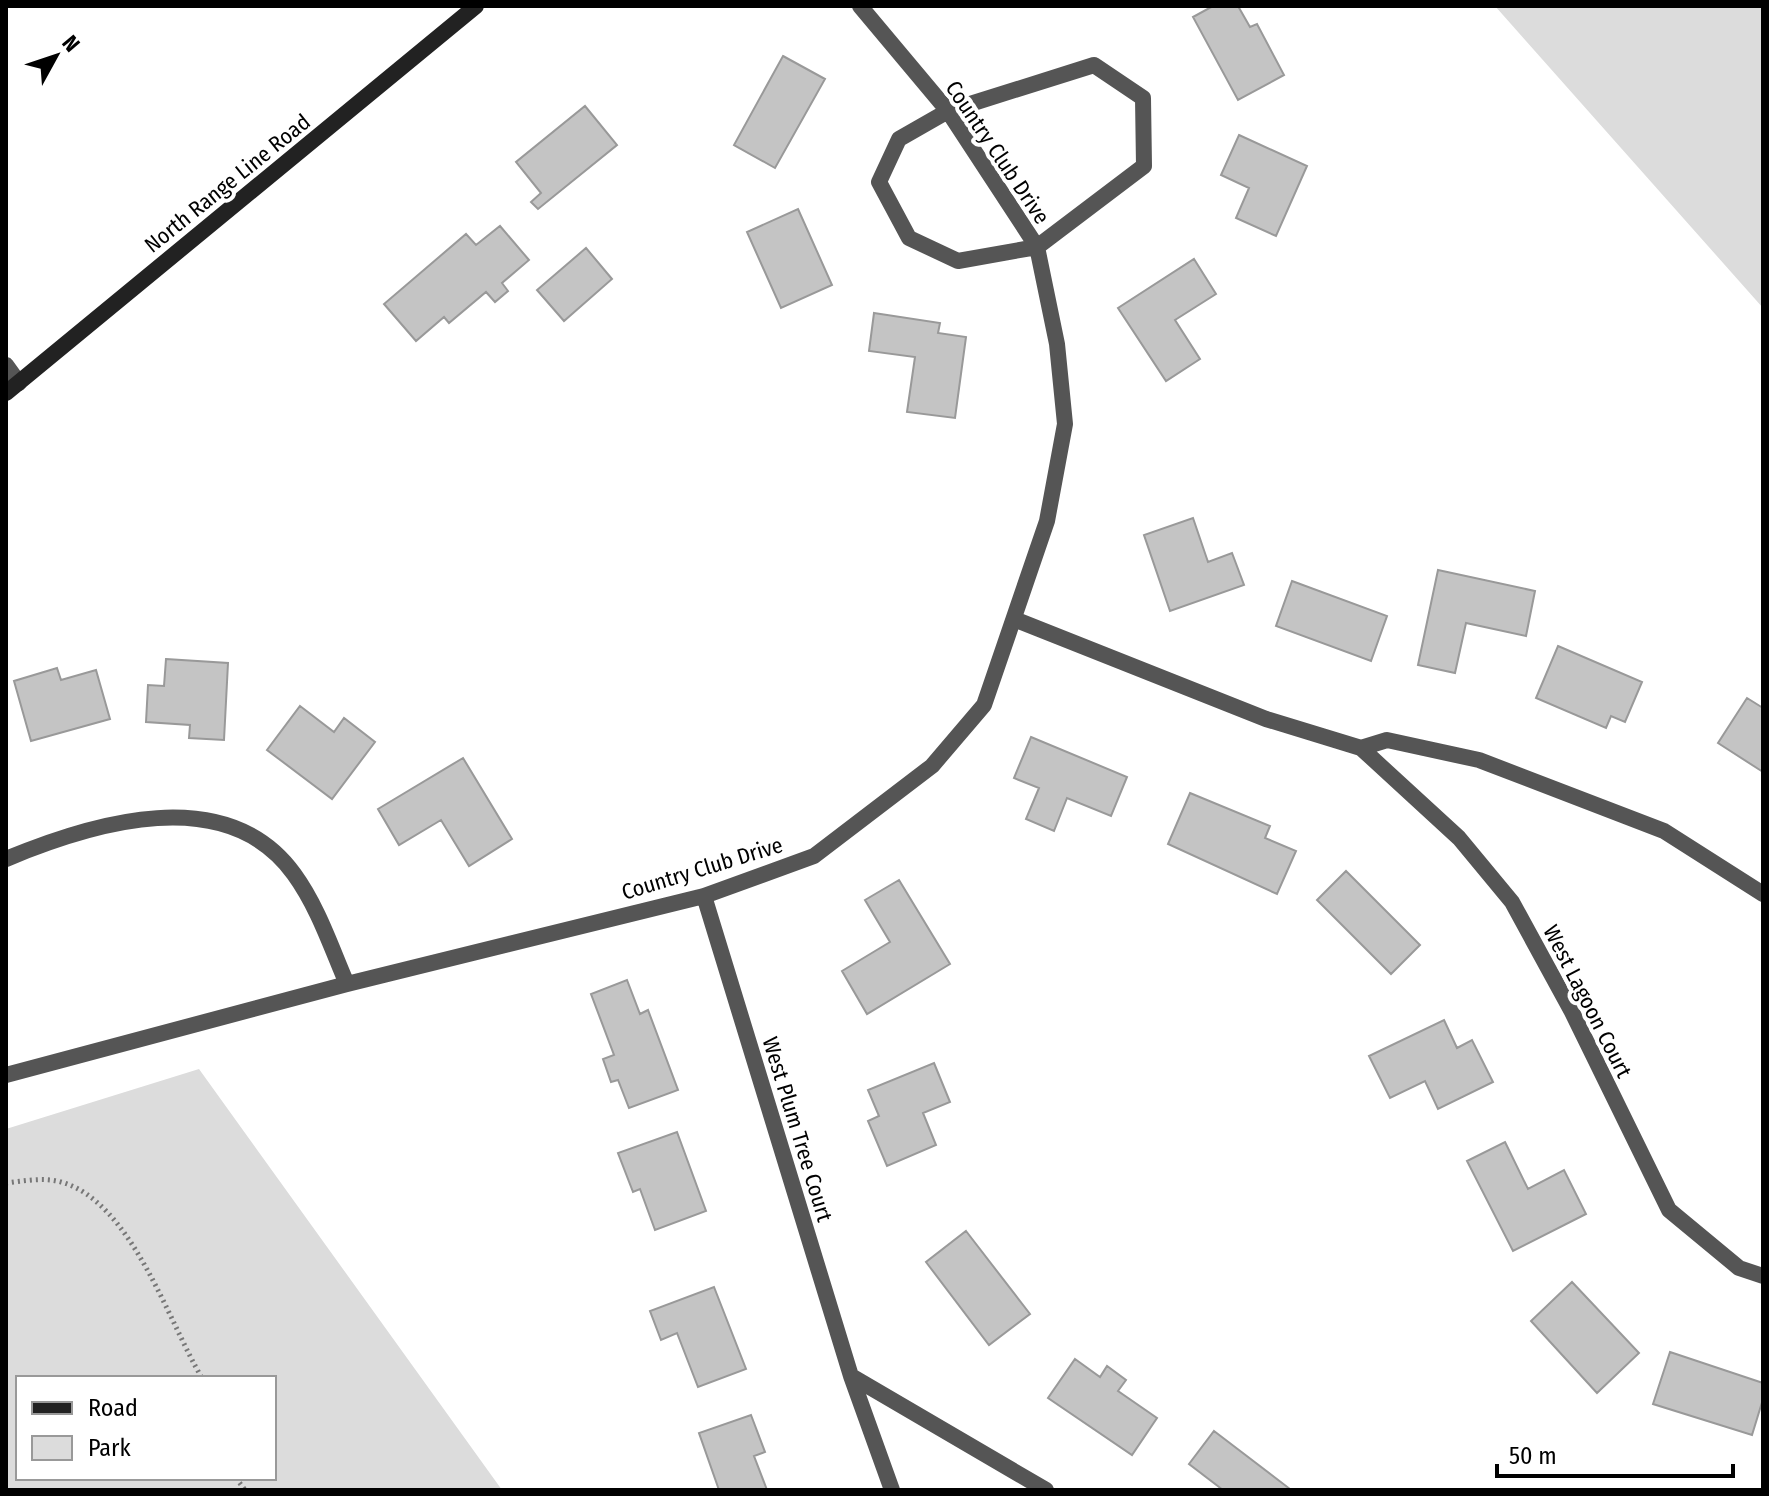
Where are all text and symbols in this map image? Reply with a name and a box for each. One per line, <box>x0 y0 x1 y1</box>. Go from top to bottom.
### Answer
north arrow <box>16 16 96 96</box>
text: N <box>56 30 86 57</box>
street label: Country Club Drive <box>940 76 1055 229</box>
street label: North Range Line Road <box>139 108 316 258</box>
street label: Country Club Drive <box>618 831 786 906</box>
street label: West Lagoon Court <box>1537 920 1638 1083</box>
street label: West Plum Tree Court <box>757 1034 839 1226</box>
legend <box>16 1376 276 1480</box>
text: Road <box>88 1394 138 1422</box>
scale bar <box>1497 1428 1733 1478</box>
text: Park <box>88 1434 131 1462</box>
text: 50 m <box>1509 1442 1557 1470</box>

